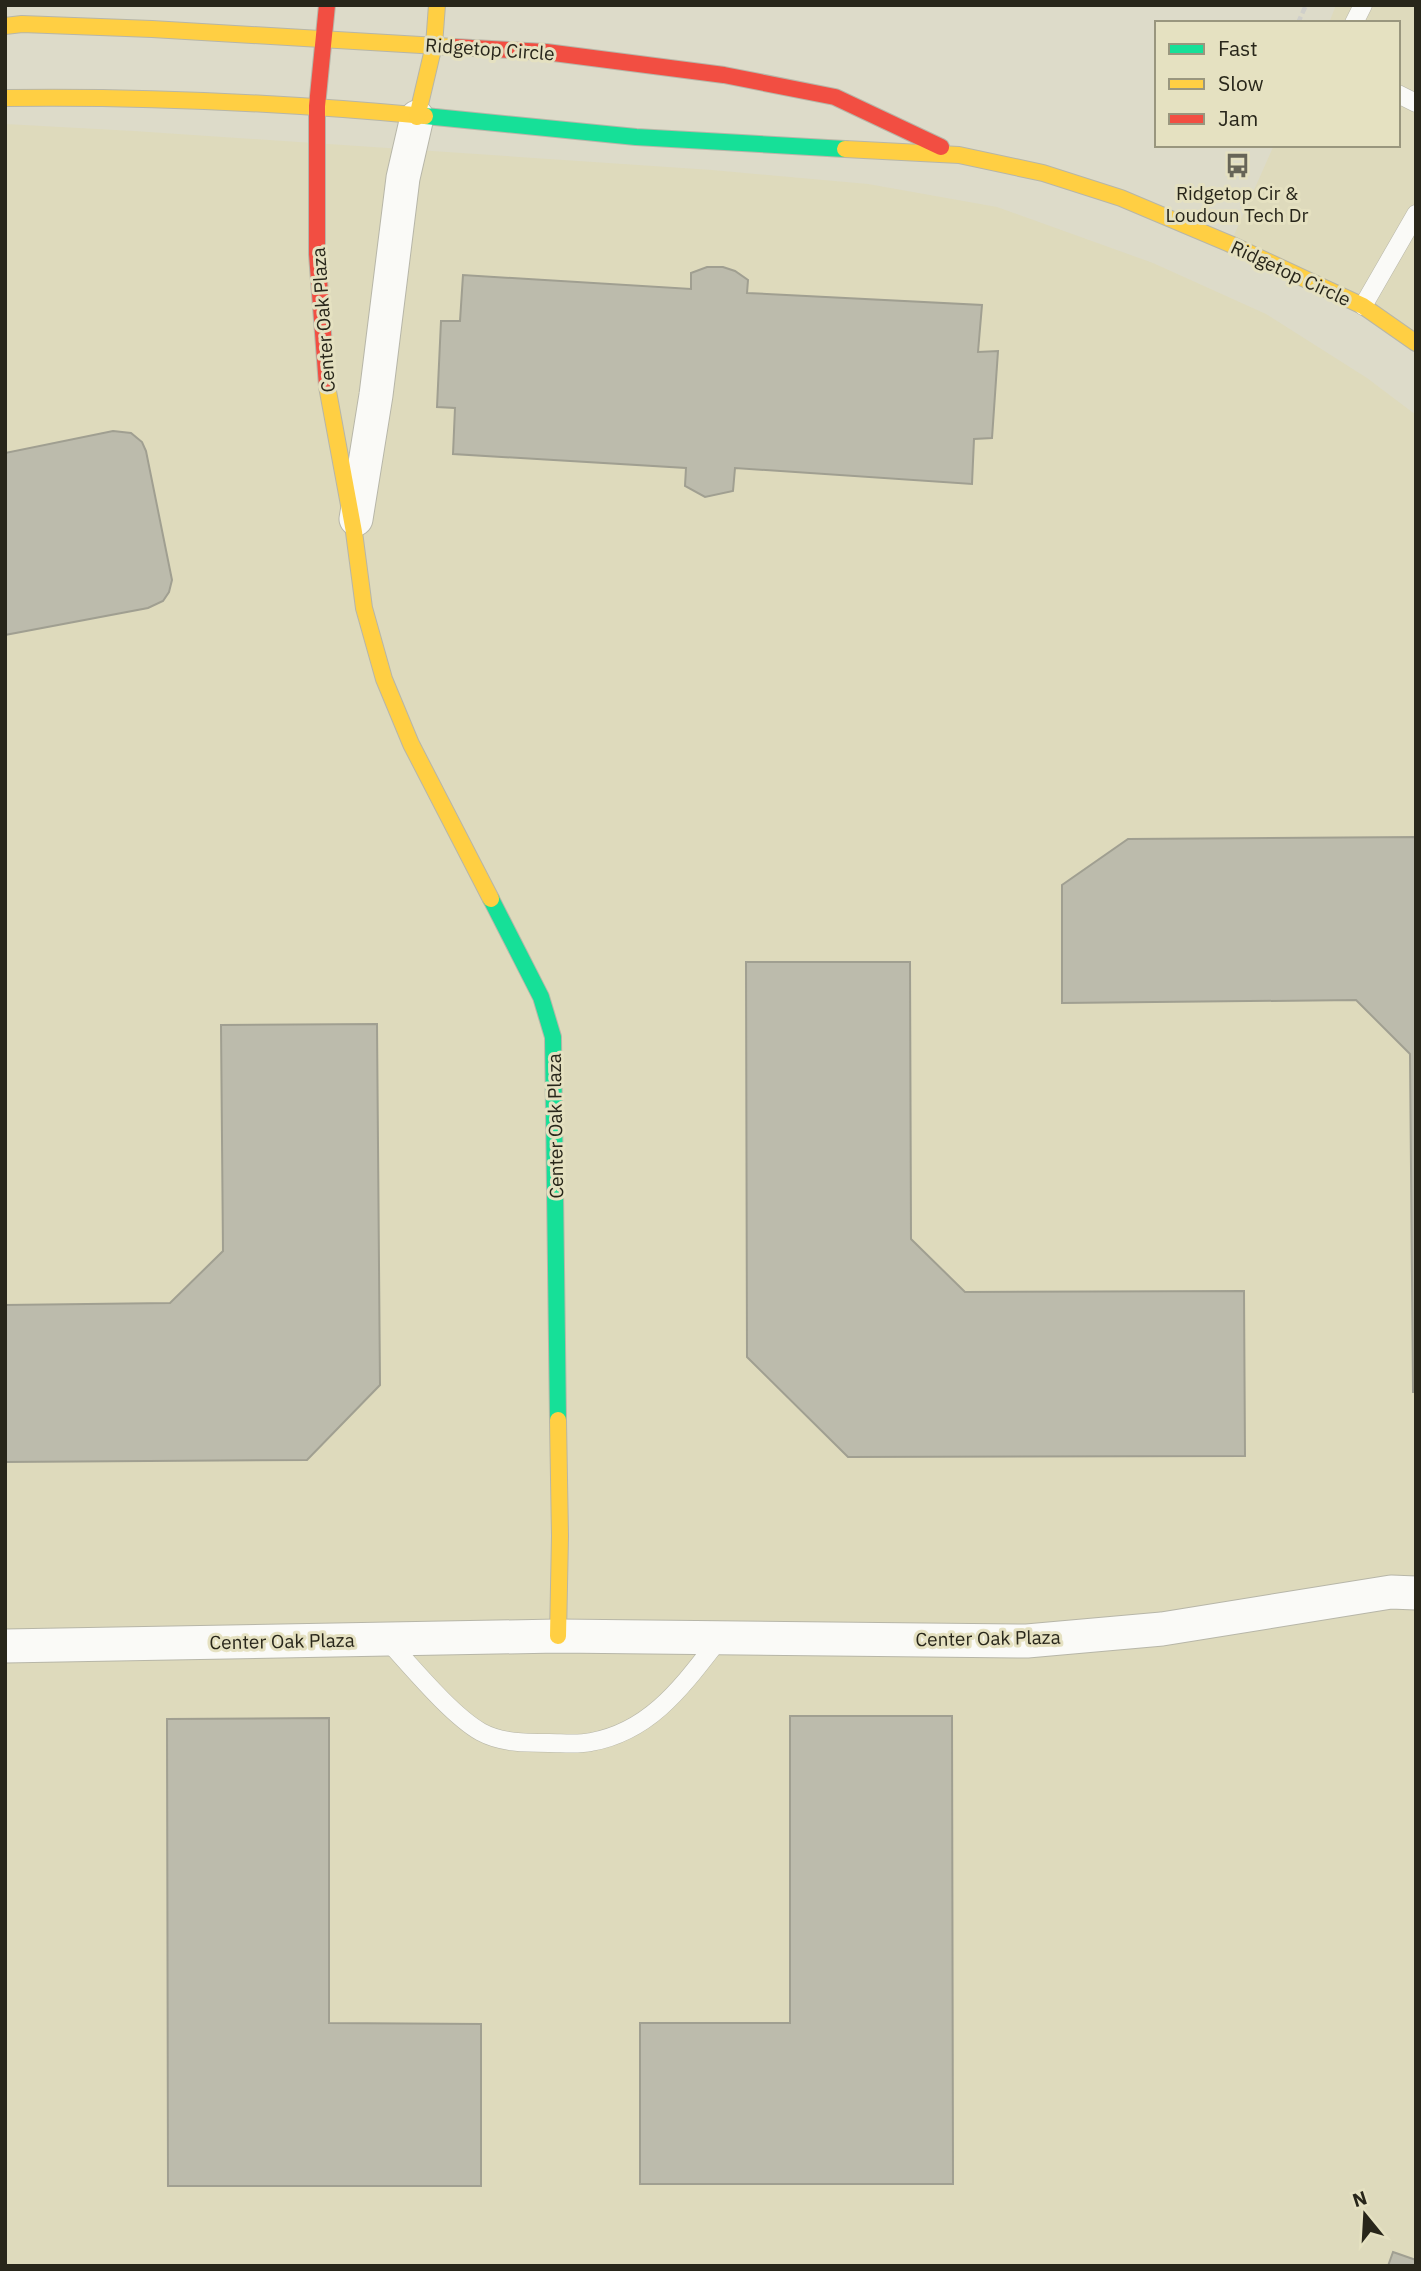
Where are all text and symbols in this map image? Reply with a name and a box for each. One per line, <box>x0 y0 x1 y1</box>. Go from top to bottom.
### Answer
legend <box>1155 21 1400 147</box>
street label: Ridgetop Circle <box>425 33 555 65</box>
text: Fast <box>1218 34 1258 62</box>
text: Slow <box>1218 69 1264 97</box>
text: Jam <box>1218 104 1258 132</box>
bus stop icon: Ridgetop Cir & Loudoun Tech Dr <box>1223 151 1251 179</box>
place label: Ridgetop Cir & Loudoun Tech Dr <box>1165 181 1309 227</box>
street label: Ridgetop Circle <box>1227 235 1355 311</box>
street label: Center Oak Plaza <box>306 247 340 393</box>
street label: Center Oak Plaza <box>542 1053 568 1199</box>
street label: Center Oak Plaza <box>915 1625 1061 1651</box>
street label: Center Oak Plaza <box>209 1628 355 1654</box>
north arrow <box>1330 2180 1400 2250</box>
text: N <box>1349 2185 1370 2212</box>

